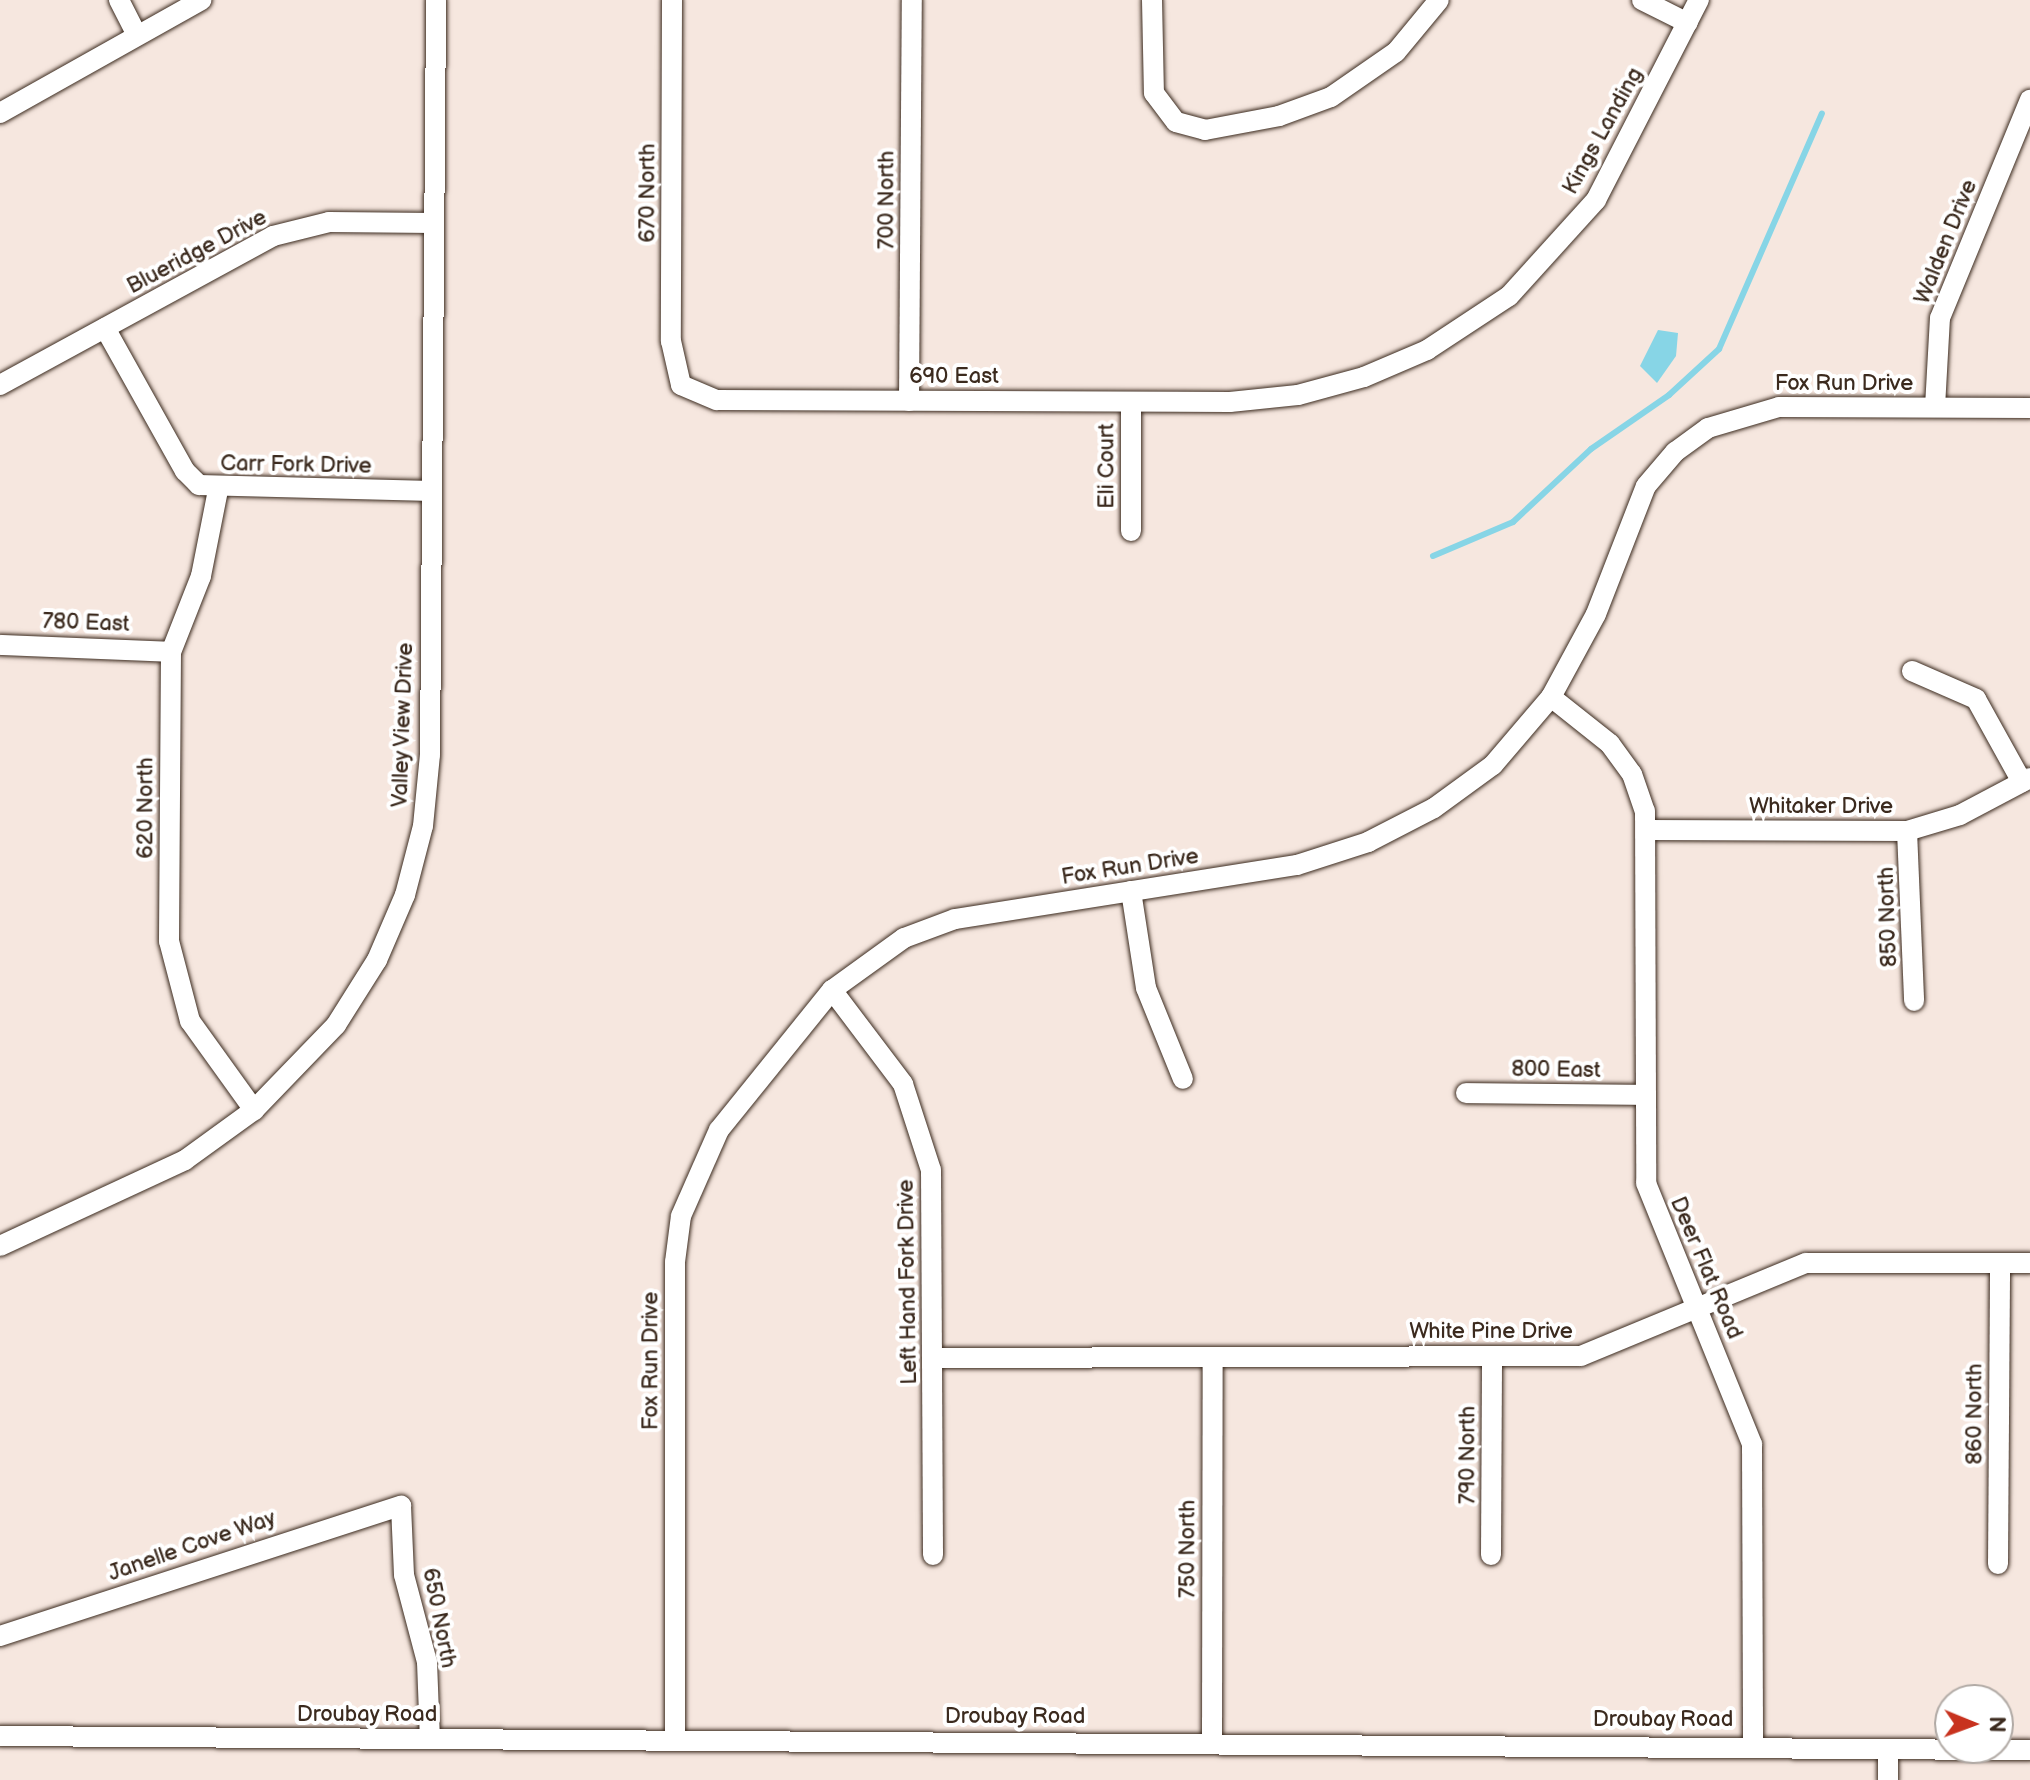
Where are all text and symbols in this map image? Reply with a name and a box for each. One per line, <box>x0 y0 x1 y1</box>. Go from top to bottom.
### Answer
street label: Kings Landing <box>1557 63 1649 199</box>
street label: 670 North <box>635 143 661 243</box>
street label: 700 North <box>874 151 900 249</box>
street label: Walden Drive <box>1909 176 1983 308</box>
street label: Blueridge Drive <box>123 204 271 300</box>
street label: 690 East <box>909 364 999 390</box>
street label: Fox Run Drive <box>1775 371 1913 397</box>
street label: Eli Court <box>1094 423 1120 509</box>
street label: Carr Fork Drive <box>220 450 372 480</box>
street label: 780 East <box>42 608 130 638</box>
street label: Valley View Drive <box>387 641 419 809</box>
street label: 620 North <box>133 757 159 859</box>
street label: Whitaker Drive <box>1749 794 1893 820</box>
street label: Fox Run Drive <box>1060 843 1200 891</box>
street label: 850 North <box>1873 866 1903 968</box>
street label: 800 East <box>1511 1056 1601 1084</box>
street label: Left Hand Fork Drive <box>893 1179 923 1385</box>
street label: Deer Flat Road <box>1664 1193 1748 1343</box>
street label: Fox Run Drive <box>638 1292 664 1430</box>
street label: White Pine Drive <box>1409 1319 1573 1345</box>
street label: 860 North <box>1962 1363 1988 1465</box>
street label: 790 North <box>1455 1406 1481 1504</box>
street label: 750 North <box>1175 1500 1201 1598</box>
street label: Janelle Cove Way <box>104 1505 280 1587</box>
street label: 650 North <box>416 1566 462 1670</box>
north arrow <box>1934 1684 2014 1764</box>
street label: Droubay Road <box>296 1702 438 1728</box>
street label: Droubay Road <box>944 1704 1086 1730</box>
street label: Droubay Road <box>1592 1707 1734 1733</box>
text: N <box>1983 1716 2010 1733</box>

